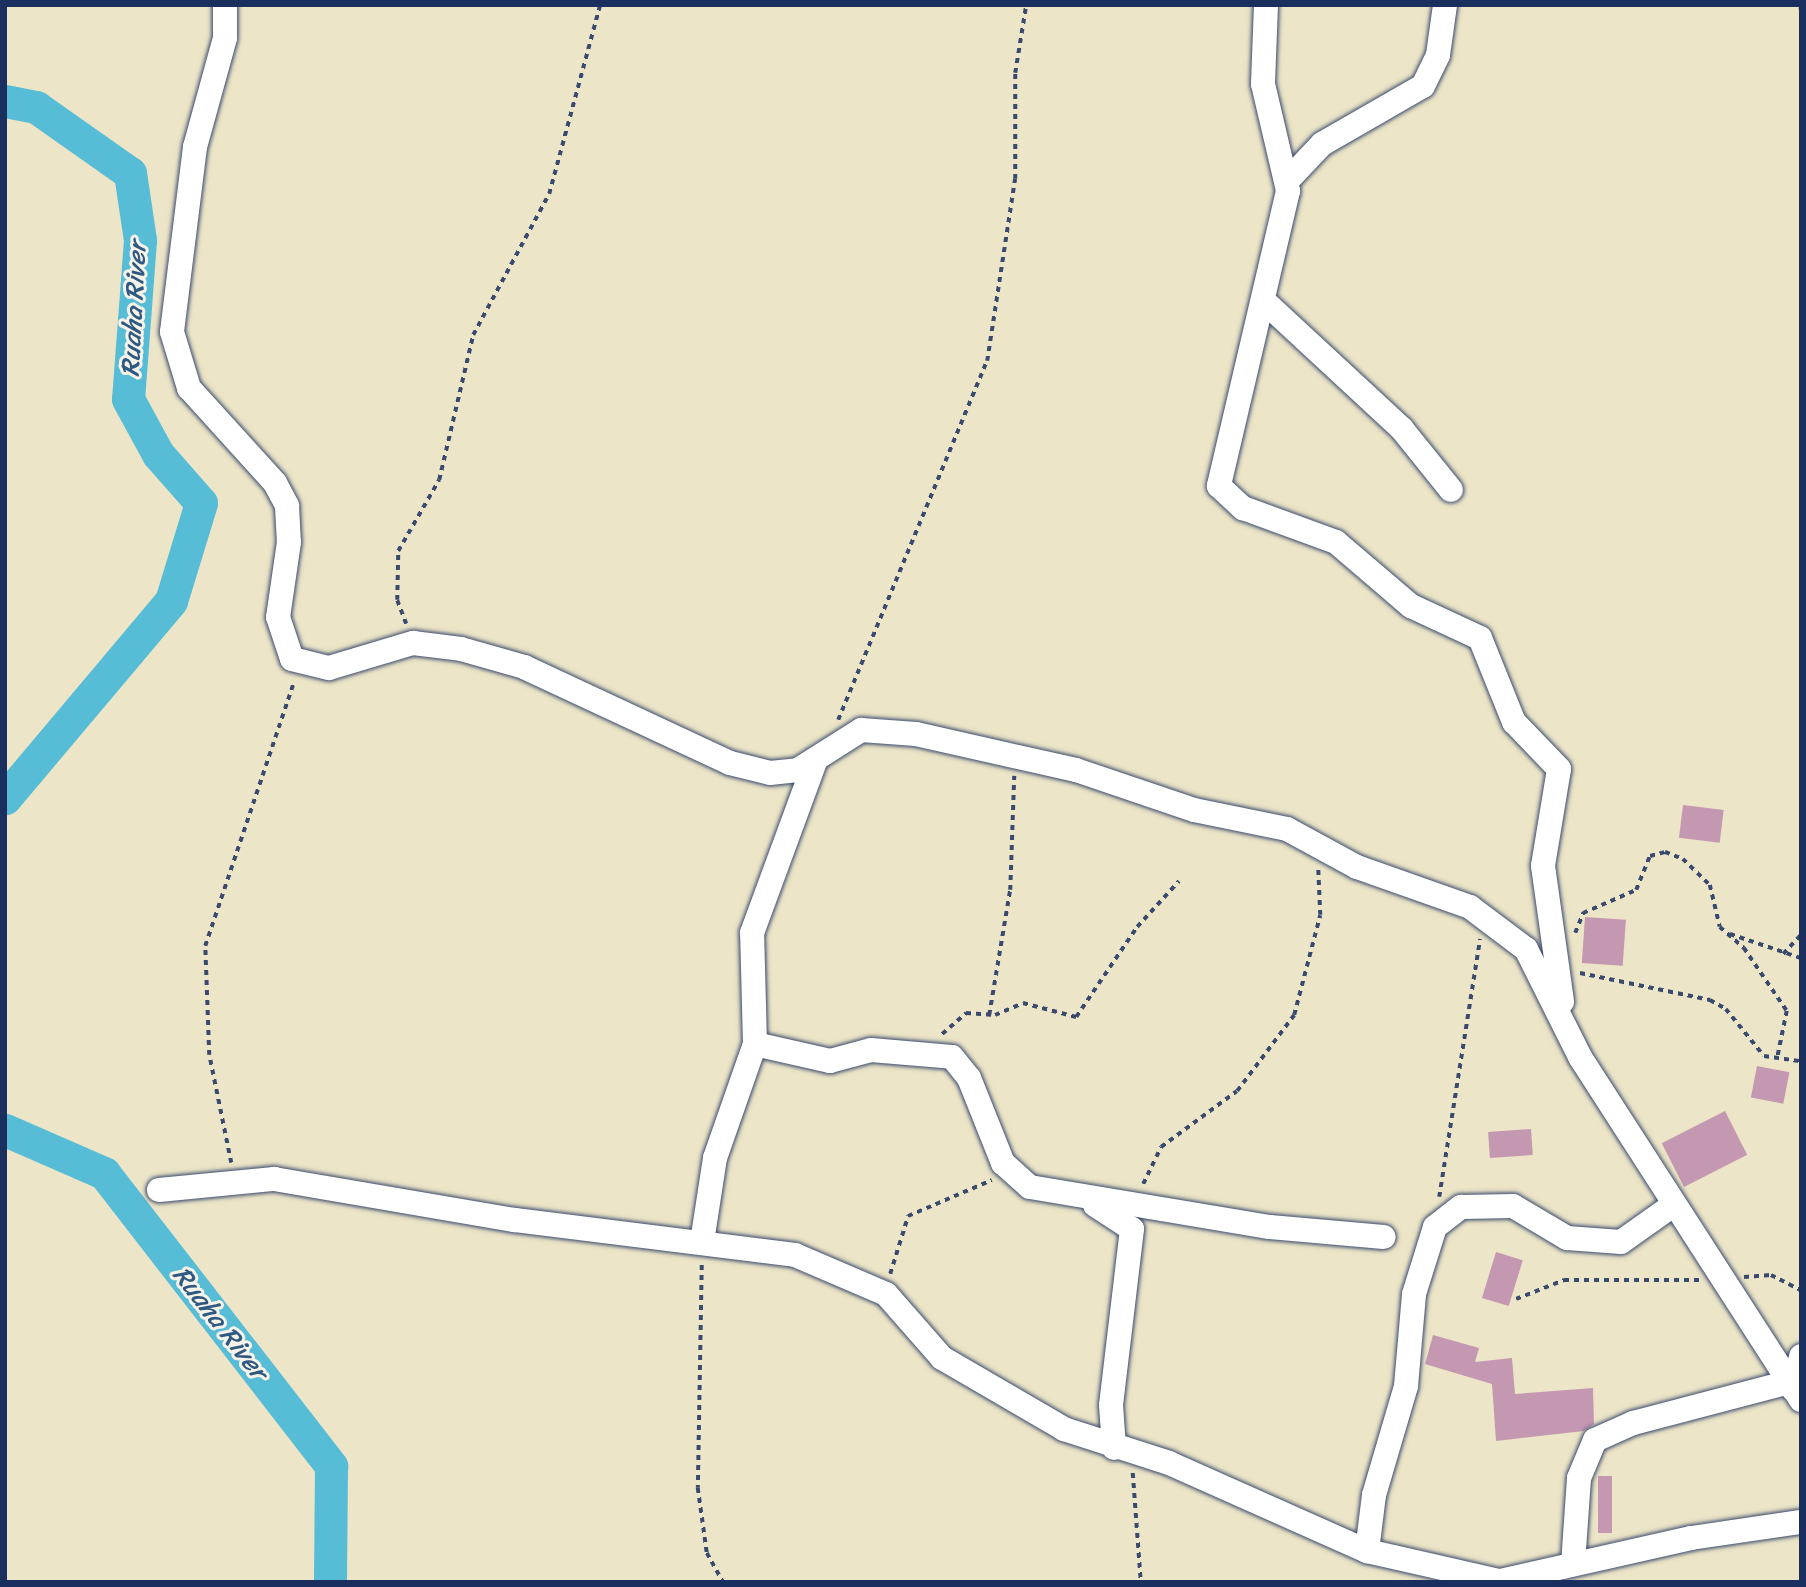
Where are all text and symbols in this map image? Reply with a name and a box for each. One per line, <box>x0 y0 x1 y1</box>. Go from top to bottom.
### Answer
water label: Ruaha River <box>115 241 153 377</box>
water label: Ruaha River <box>166 1260 274 1386</box>

